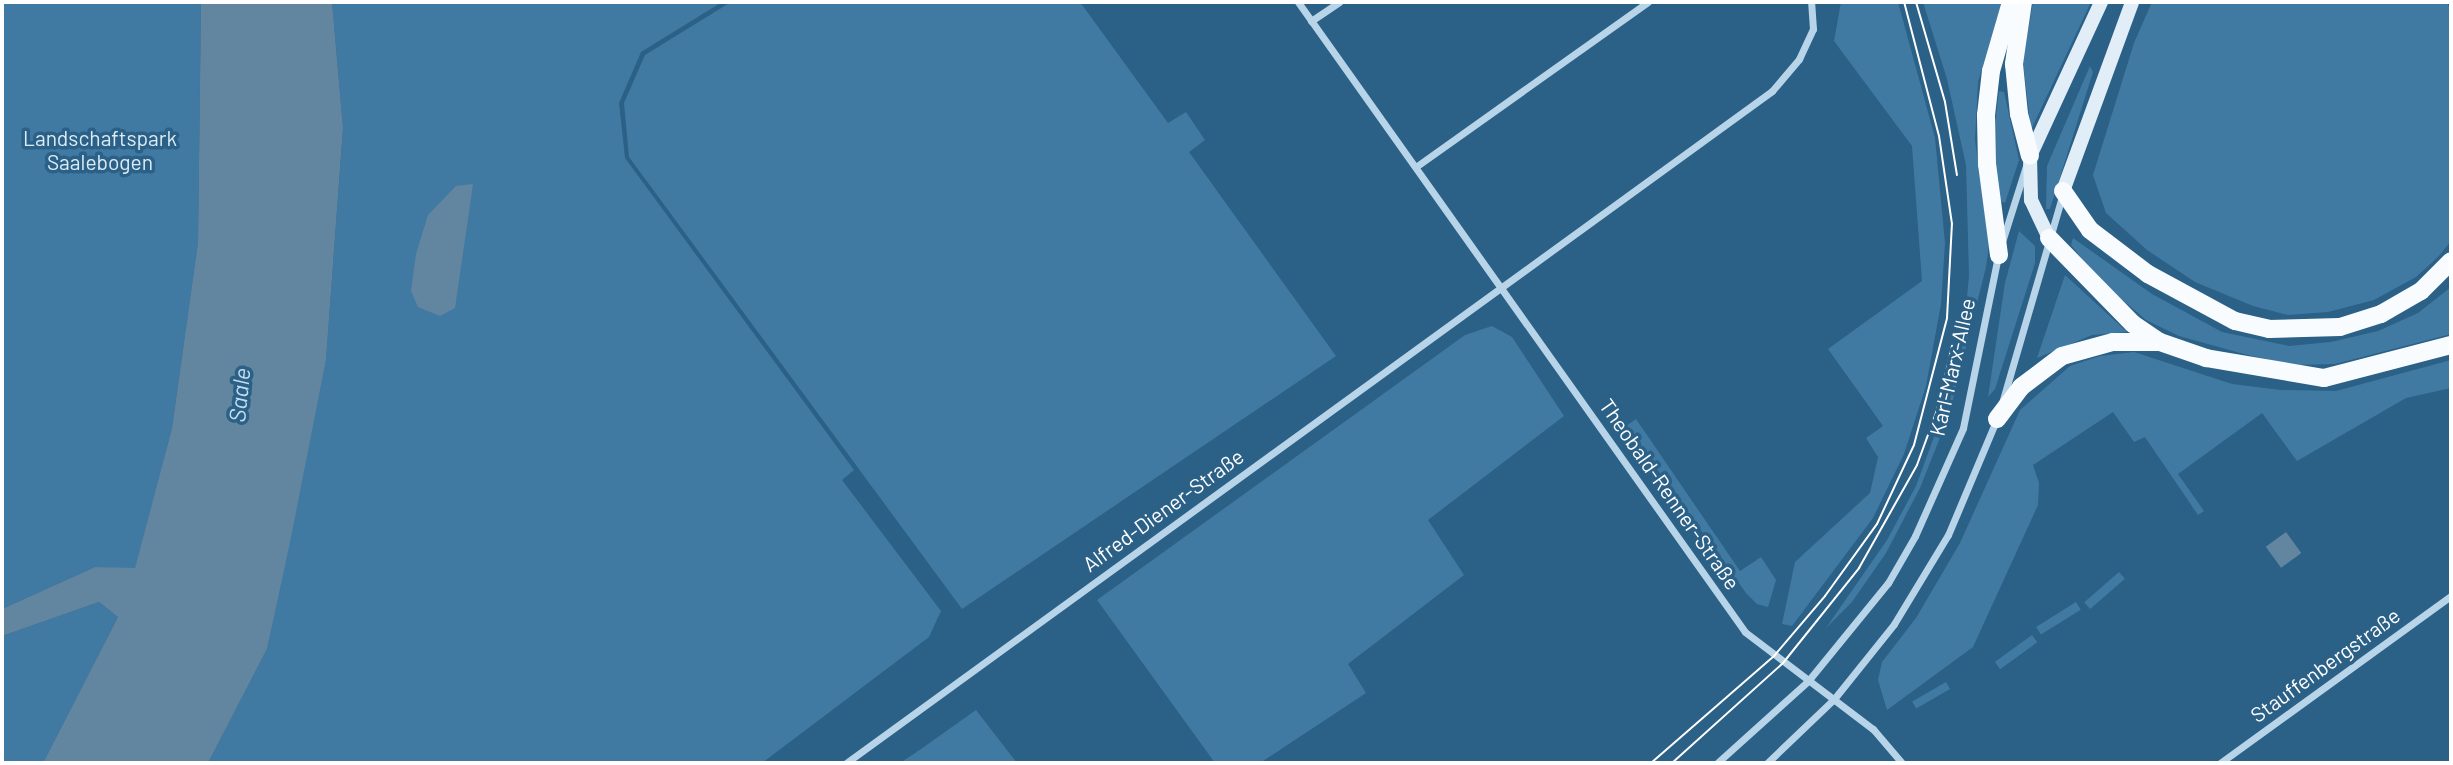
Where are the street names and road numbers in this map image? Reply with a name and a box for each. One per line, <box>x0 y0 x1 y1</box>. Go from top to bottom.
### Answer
street label: Karl-Marx-Allee <box>1924 296 1980 438</box>
street label: Theobald-Renner-Straße <box>1595 394 1745 594</box>
street label: Alfred-Diener-Straße <box>1078 443 1248 577</box>
street label: Stauffenbergstraße <box>2245 602 2405 728</box>

